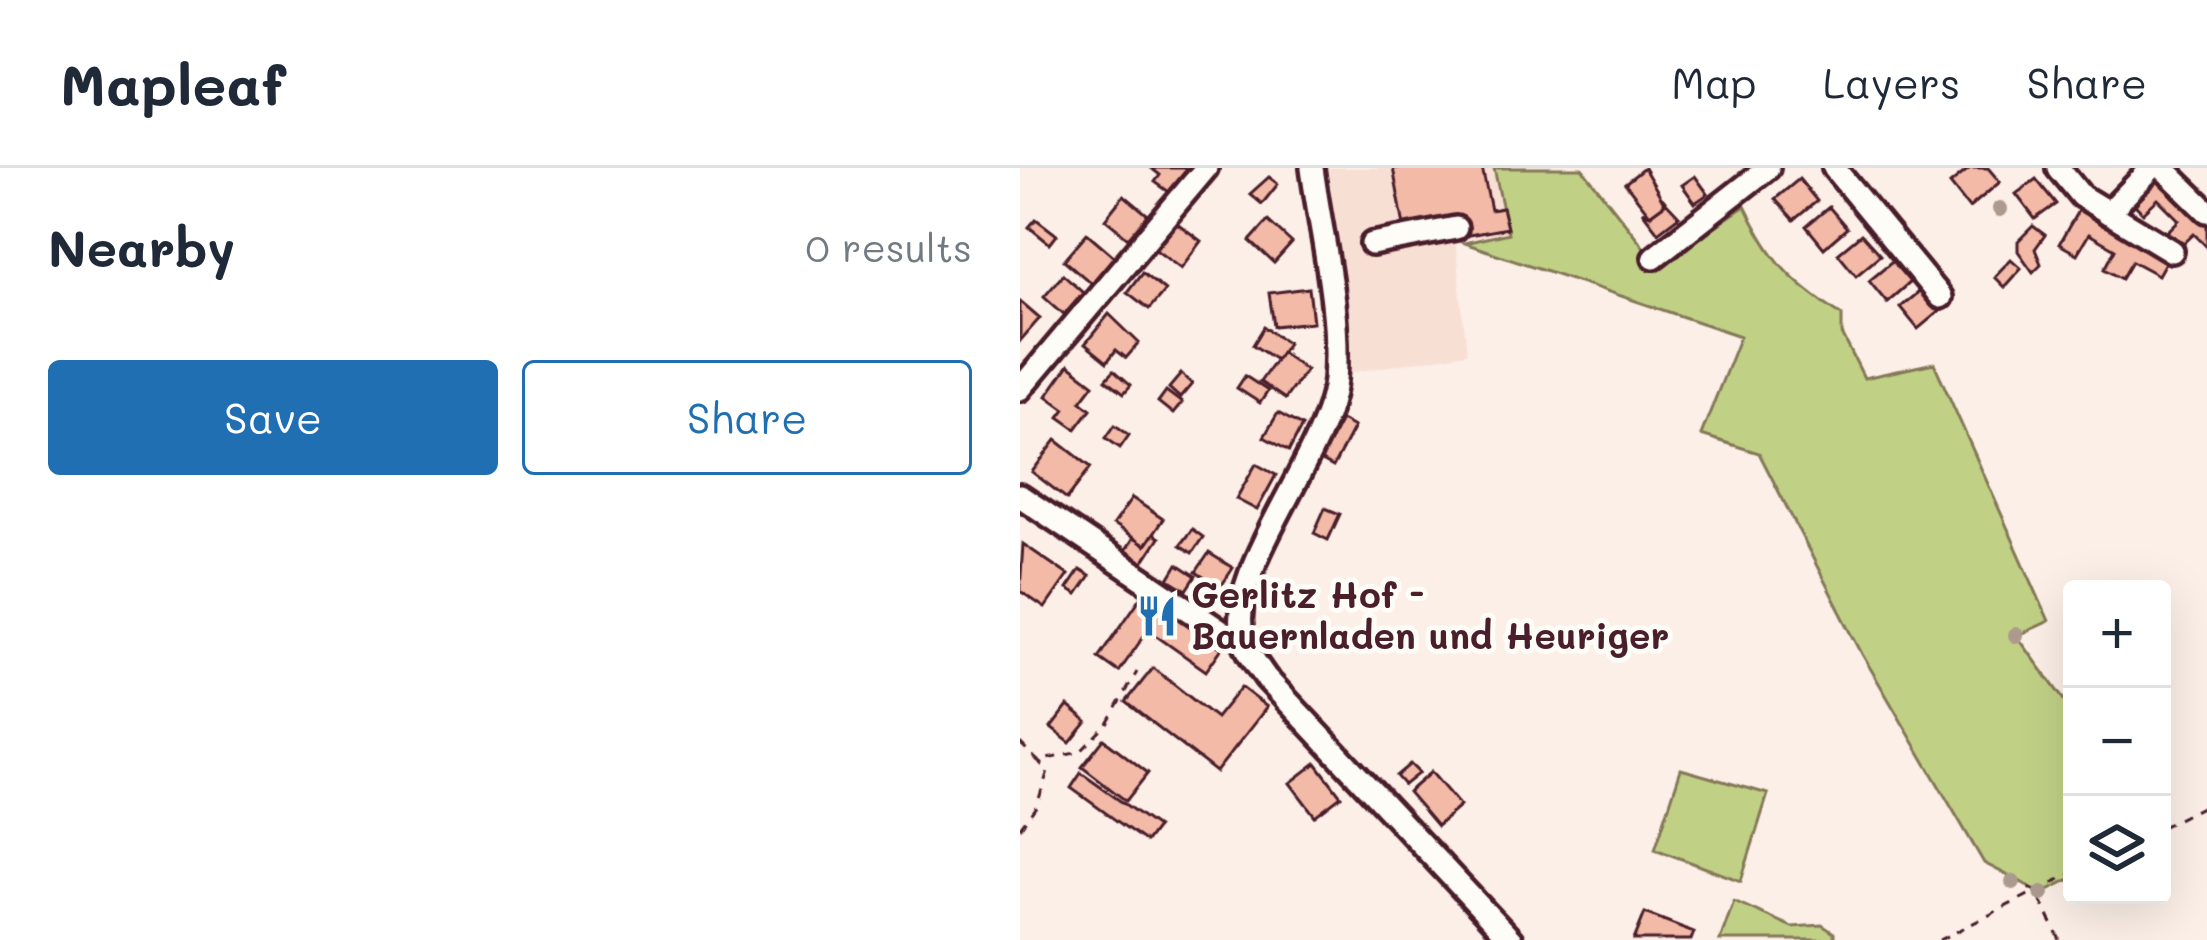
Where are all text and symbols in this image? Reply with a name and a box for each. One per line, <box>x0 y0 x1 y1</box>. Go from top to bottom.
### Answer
text: Mapleaf <box>60 46 286 120</box>
text: Map <box>1671 55 1757 110</box>
text: Layers <box>1823 55 1960 110</box>
text: Share <box>2026 55 2147 110</box>
text: Nearby <box>48 213 235 280</box>
text: 0 results <box>806 221 972 272</box>
button: Save <box>48 360 498 475</box>
button: Share <box>522 360 972 475</box>
place label: Gerlitz Hof - Bauernladen und Heuriger <box>1191 570 1669 658</box>
map controls <box>2063 580 2171 904</box>
button: + <box>2063 580 2171 688</box>
restaurant icon: Gerlitz Hof - Bauernladen und Heuriger <box>1134 593 1180 639</box>
button: − <box>2063 688 2171 796</box>
button: layers <box>2063 796 2171 904</box>

